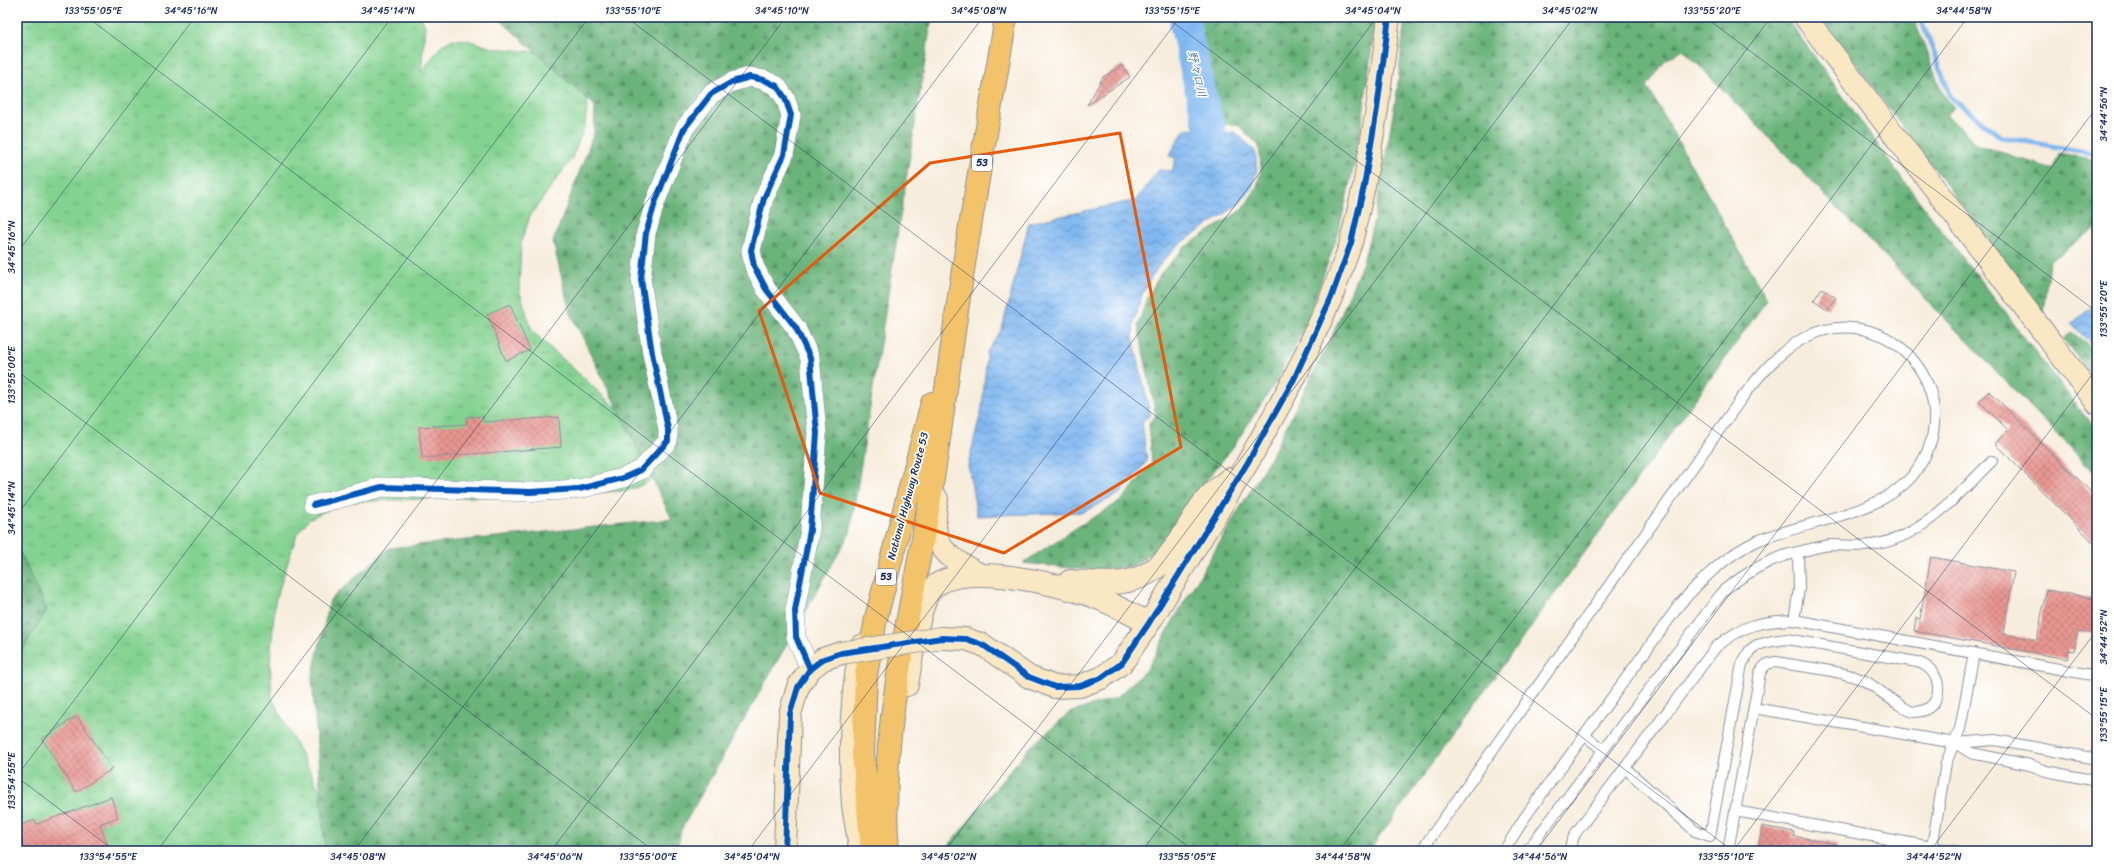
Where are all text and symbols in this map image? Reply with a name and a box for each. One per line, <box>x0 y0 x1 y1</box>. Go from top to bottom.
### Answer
text: 133°55'05"E <box>64 2 123 20</box>
text: 34°45'16"N <box>164 2 218 20</box>
text: 34°45'14"N <box>361 2 415 20</box>
text: 133°55'10"E <box>605 2 662 20</box>
text: 34°45'10"N <box>755 2 809 20</box>
text: 34°45'08"N <box>951 2 1007 20</box>
text: 133°55'15"E <box>1144 2 1201 20</box>
text: 34°45'04"N <box>1345 2 1401 20</box>
text: 34°45'02"N <box>1542 2 1598 20</box>
text: 133°55'20"E <box>1683 2 1742 20</box>
text: 34°44'58"N <box>1936 2 1992 20</box>
water label: 野々口川 <box>1181 48 1213 100</box>
text: 34°44'56"N <box>2095 86 2113 142</box>
road number: 53 <box>972 155 992 171</box>
text: 34°45'16"N <box>3 220 21 274</box>
text: 133°55'20"E <box>2095 279 2113 338</box>
text: 133°55'00"E <box>3 345 21 404</box>
street label: National Highway Route 53 <box>882 430 934 562</box>
text: 34°45'14"N <box>3 481 21 535</box>
road number: 53 <box>876 569 896 585</box>
text: 34°44'52"N <box>2095 609 2113 665</box>
text: 133°55'15"E <box>2095 686 2113 743</box>
text: 133°54'55"E <box>3 751 21 810</box>
text: 133°54'55"E <box>79 848 138 866</box>
text: 34°45'08"N <box>330 848 386 866</box>
text: 34°45'06"N <box>527 848 583 866</box>
text: 133°55'00"E <box>619 848 678 866</box>
text: 34°45'04"N <box>724 848 780 866</box>
text: 34°45'02"N <box>921 848 977 866</box>
text: 133°55'05"E <box>1158 848 1217 866</box>
text: 34°44'58"N <box>1315 848 1371 866</box>
text: 34°44'56"N <box>1512 848 1568 866</box>
text: 133°55'10"E <box>1698 848 1755 866</box>
text: 34°44'52"N <box>1906 848 1962 866</box>

